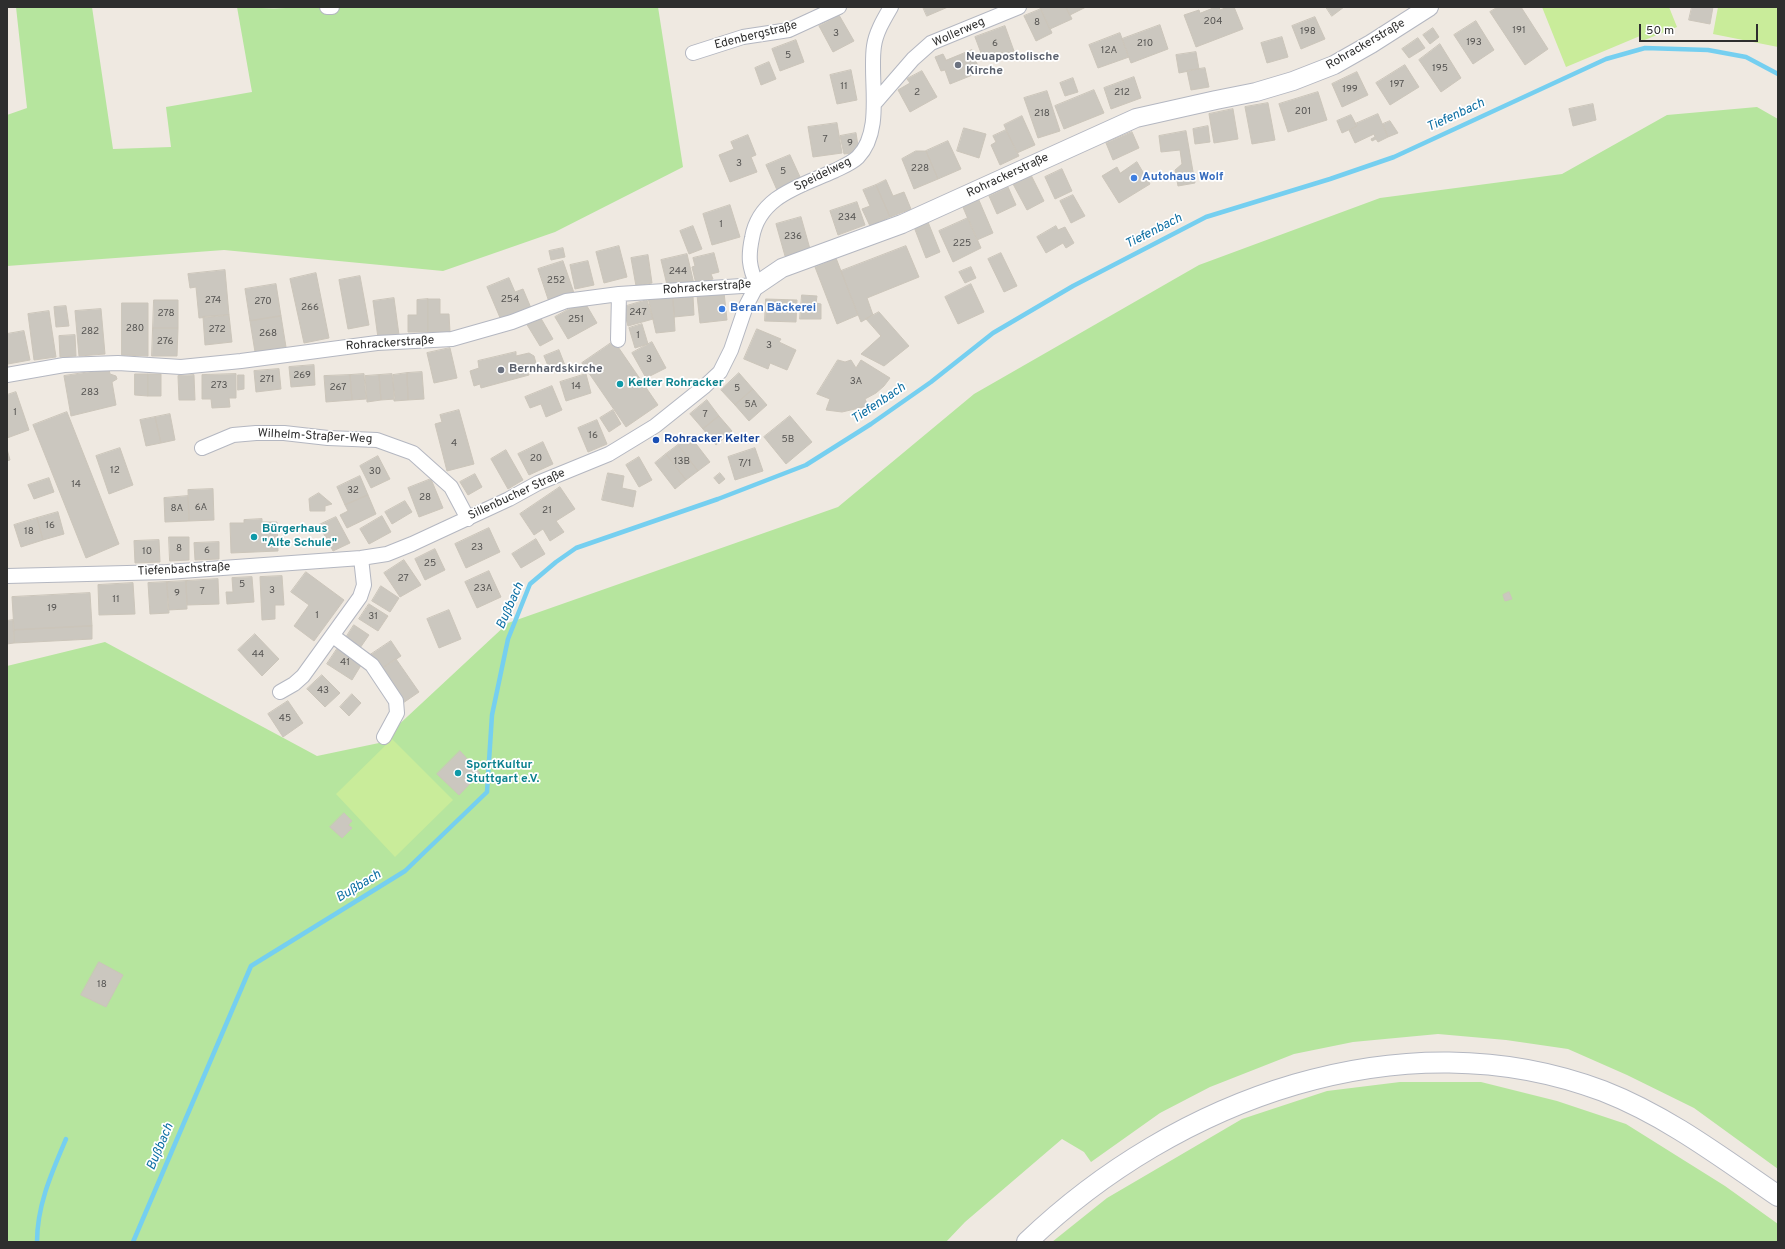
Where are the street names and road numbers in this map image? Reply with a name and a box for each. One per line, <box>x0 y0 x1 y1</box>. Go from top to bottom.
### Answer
street label: Wollerweg <box>931 15 987 51</box>
street label: Rohrackerstraße <box>1324 17 1408 73</box>
street label: Edenbergstraße <box>713 19 799 53</box>
street label: Rohrackerstraße <box>965 151 1051 201</box>
street label: Speidelweg <box>792 155 854 195</box>
street label: Rohrackerstraße <box>662 278 752 298</box>
street label: Rohrackerstraße <box>345 334 435 354</box>
street label: Wilhelm-Straßer-Weg <box>257 427 373 447</box>
street label: Sillenbucher Straße <box>466 466 568 524</box>
street label: Tiefenbachstraße <box>137 560 231 580</box>

